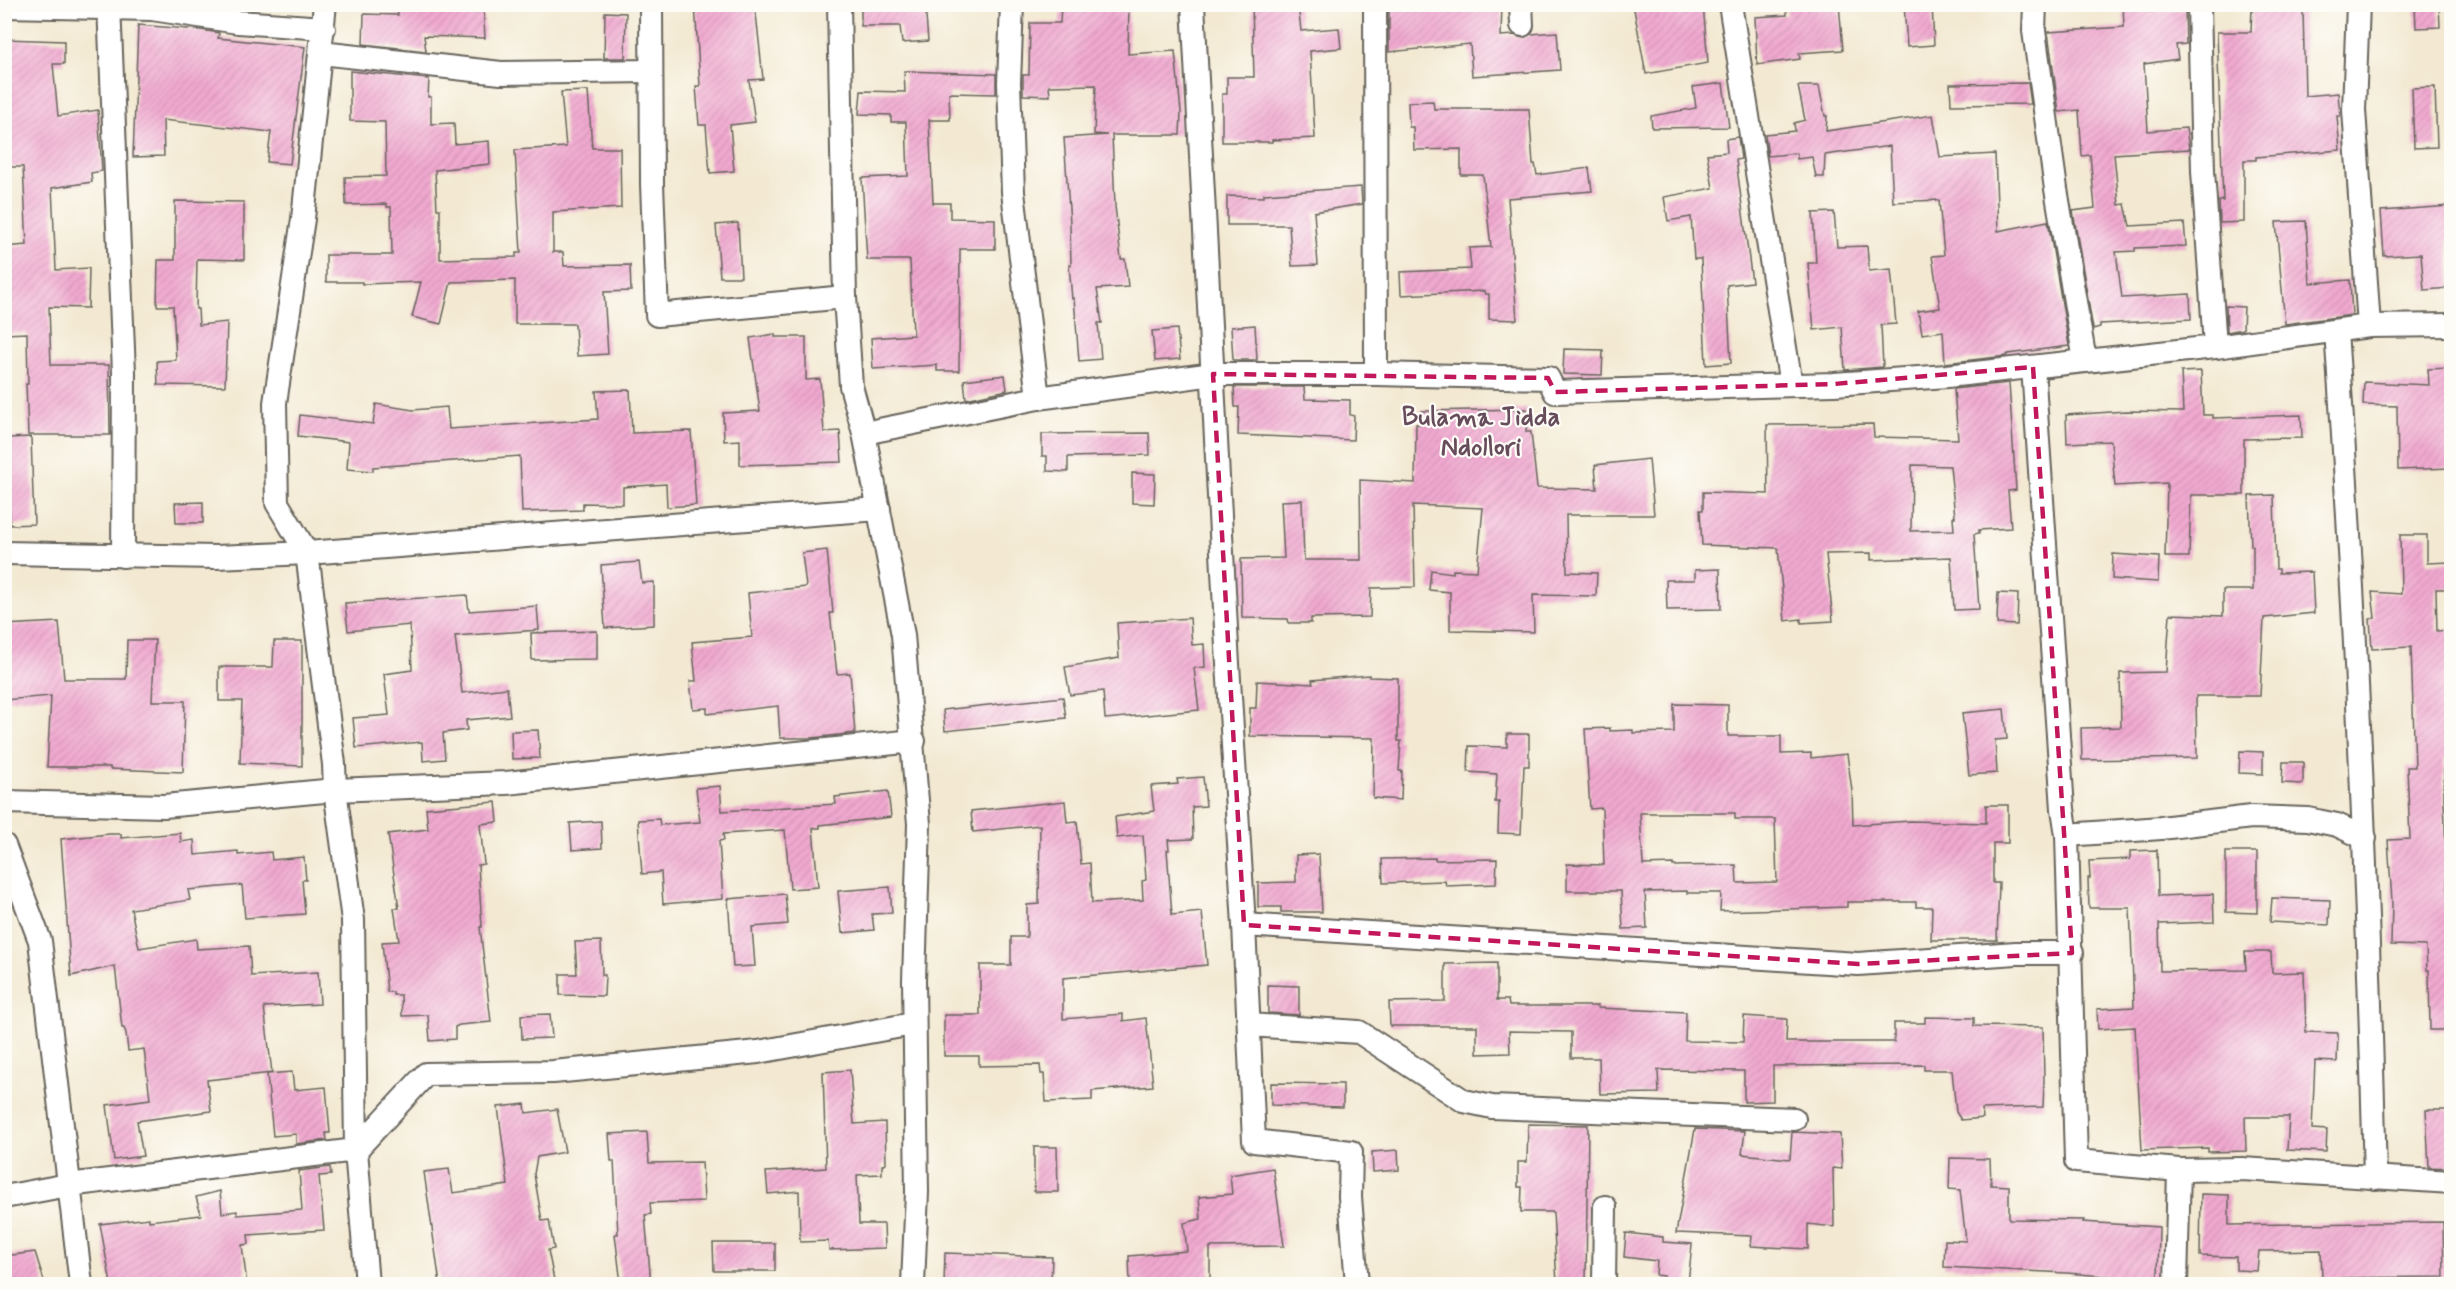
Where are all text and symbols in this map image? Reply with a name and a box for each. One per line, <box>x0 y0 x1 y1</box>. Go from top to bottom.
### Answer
district label: Bulama Jidda Ndollori <box>1402 401 1560 465</box>

